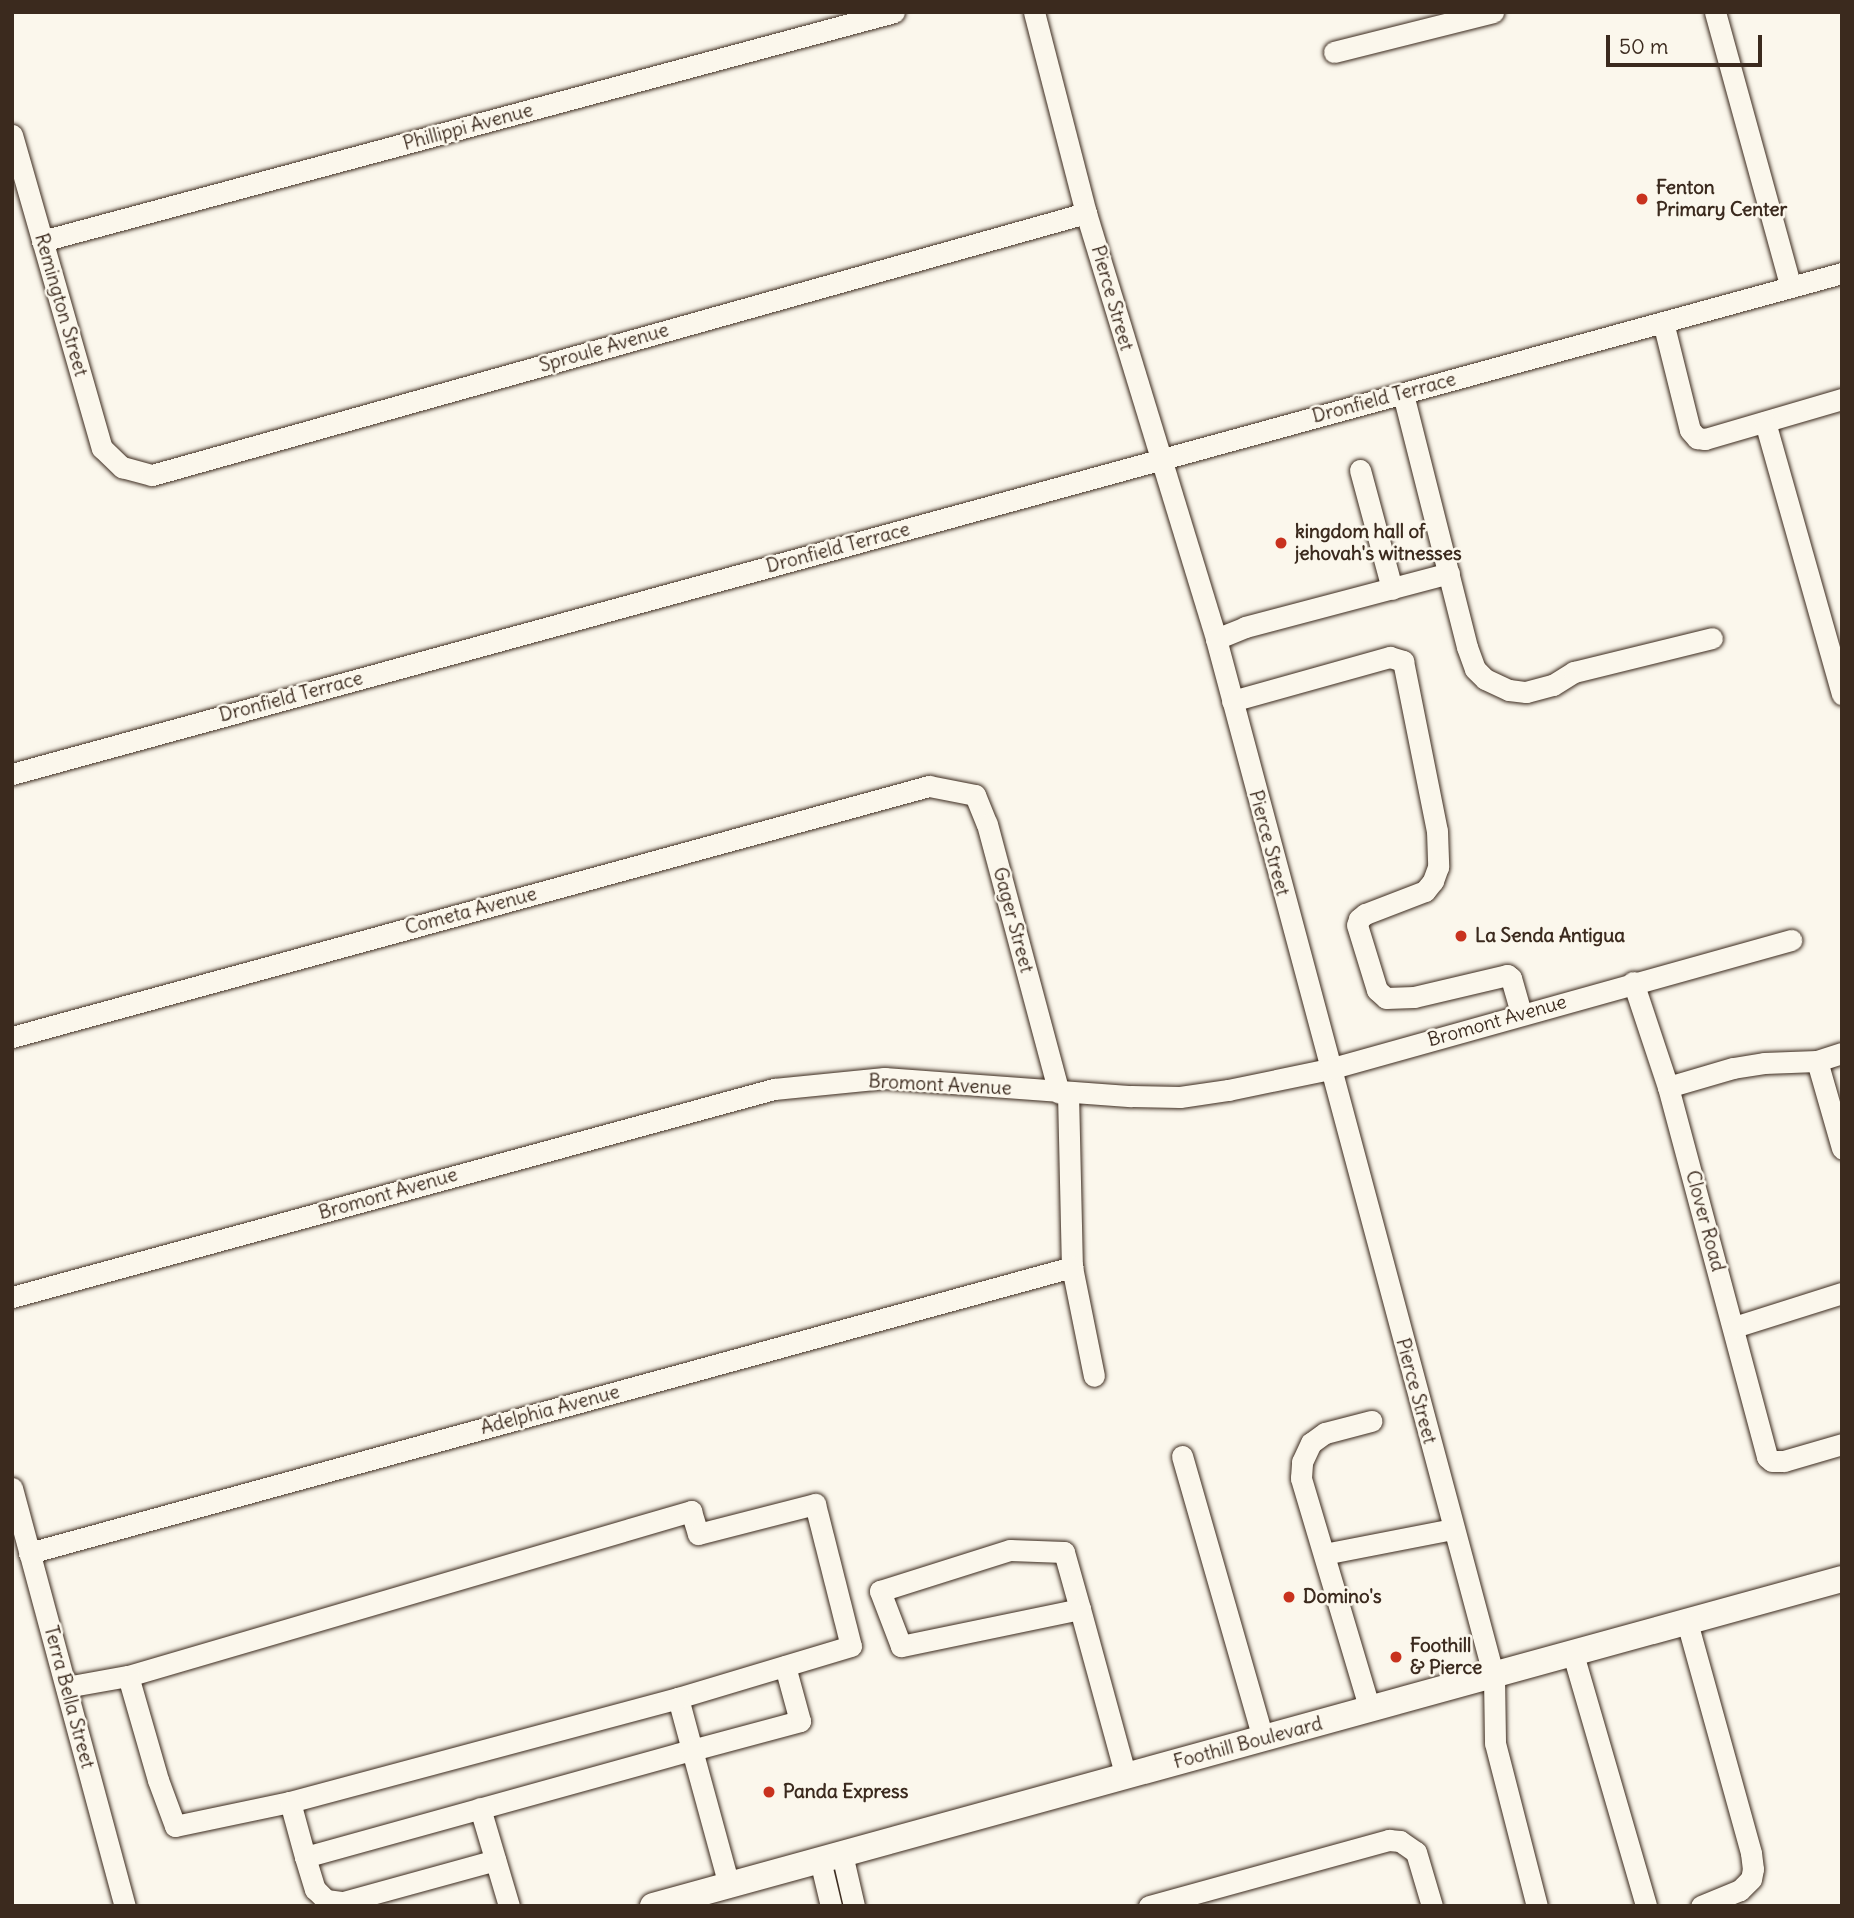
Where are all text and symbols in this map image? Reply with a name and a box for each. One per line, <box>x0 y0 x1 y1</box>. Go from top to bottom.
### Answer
scale bar <box>1609 21 1765 65</box>
text: 50 m <box>1619 33 1668 60</box>
street label: Phillippi Avenue <box>401 99 535 155</box>
place label: Fenton Primary Center <box>1656 177 1787 221</box>
marker: Fenton Primary Center <box>1634 191 1650 207</box>
street label: Remington Street <box>30 231 92 379</box>
street label: Pierce Street <box>1086 243 1138 353</box>
street label: Sproule Avenue <box>537 319 671 377</box>
street label: Dronfield Terrace <box>1310 368 1458 428</box>
street label: Dronfield Terrace <box>764 518 912 578</box>
place label: kingdom hall of jehovah's witnesses <box>1295 521 1462 565</box>
marker: kingdom hall of jehovah's witnesses <box>1273 535 1289 551</box>
street label: Dronfield Terrace <box>217 667 365 727</box>
street label: Pierce Street <box>1244 788 1294 898</box>
street label: Gager Street <box>988 865 1038 975</box>
street label: Cometa Avenue <box>403 882 539 940</box>
place label: La Senda Antigua <box>1475 925 1625 947</box>
marker: La Senda Antigua <box>1453 928 1469 944</box>
street label: Bromont Avenue <box>1425 990 1569 1052</box>
street label: Bromont Avenue <box>868 1070 1012 1100</box>
street label: Bromont Avenue <box>316 1163 460 1225</box>
street label: Clover Road <box>1681 1168 1729 1274</box>
street label: Pierce Street <box>1391 1336 1441 1446</box>
street label: Adelphia Avenue <box>478 1380 622 1440</box>
place label: Domino's <box>1303 1586 1382 1608</box>
marker: Domino's <box>1281 1589 1297 1605</box>
street label: Terra Bella Street <box>39 1623 99 1771</box>
place label: Foothill & Pierce <box>1410 1635 1482 1679</box>
marker: Foothill & Pierce <box>1388 1649 1404 1665</box>
street label: Foothill Boulevard <box>1171 1712 1325 1774</box>
place label: Panda Express <box>783 1781 908 1803</box>
marker: Panda Express <box>761 1784 777 1800</box>

